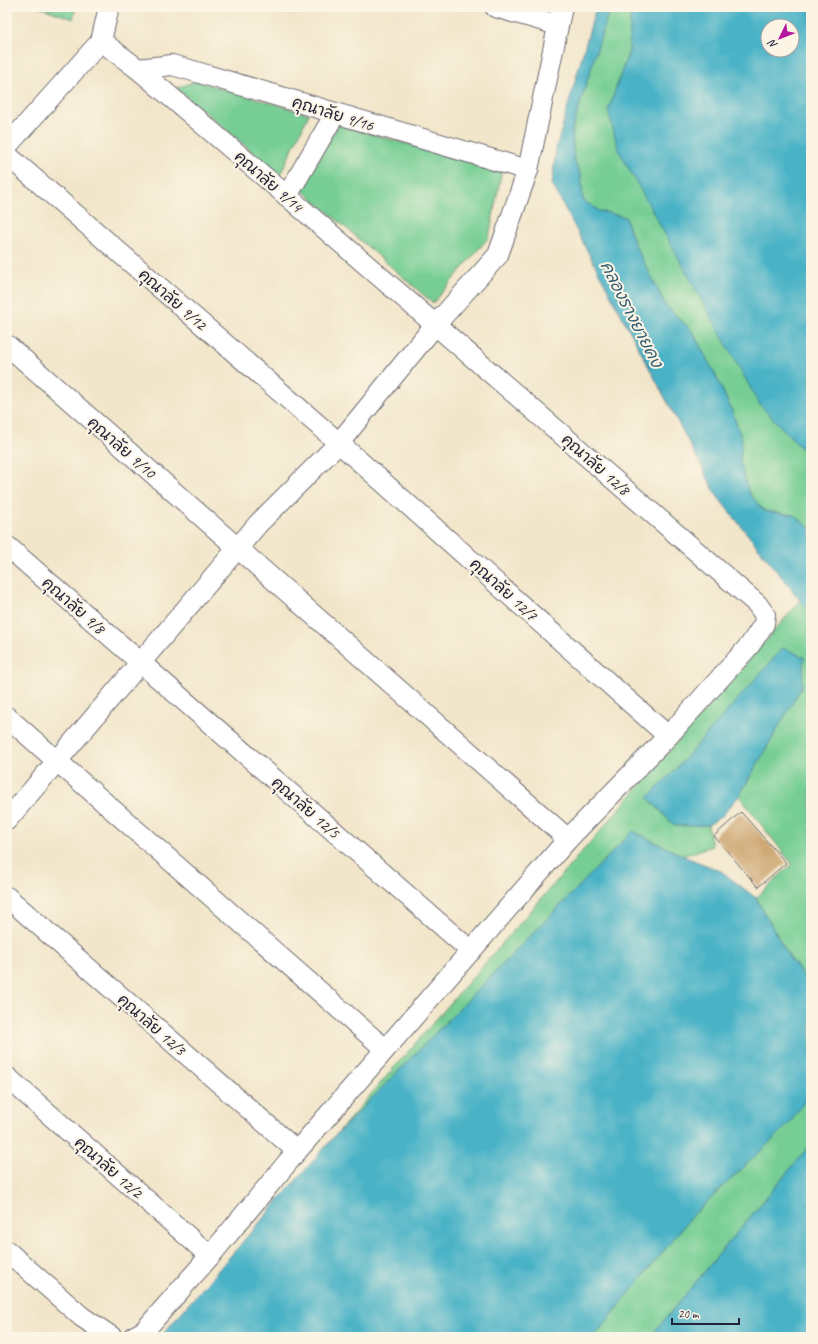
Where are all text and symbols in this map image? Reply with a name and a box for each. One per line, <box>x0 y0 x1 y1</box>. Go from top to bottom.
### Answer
north arrow <box>760 18 800 58</box>
text: N <box>764 36 780 52</box>
street label: คุณาลัย 9/16 <box>289 91 377 138</box>
street label: คุณาลัย 9/14 <box>229 146 309 220</box>
water label: คลองรางยายคง <box>596 258 668 372</box>
street label: คุณาลัย 9/12 <box>133 264 213 338</box>
street label: คุณาลัย 9/10 <box>82 412 162 486</box>
street label: คุณาลัย 12/8 <box>556 429 636 503</box>
street label: คุณาลัย 12/7 <box>464 553 542 627</box>
street label: คุณาลัย 9/8 <box>36 572 111 641</box>
street label: คุณาลัย 12/5 <box>266 772 345 845</box>
street label: คุณาลัย 12/3 <box>112 989 192 1063</box>
street label: คุณาลัย 12/2 <box>69 1132 149 1206</box>
scale bar <box>672 1300 739 1326</box>
text: 20 m <box>678 1306 700 1322</box>

